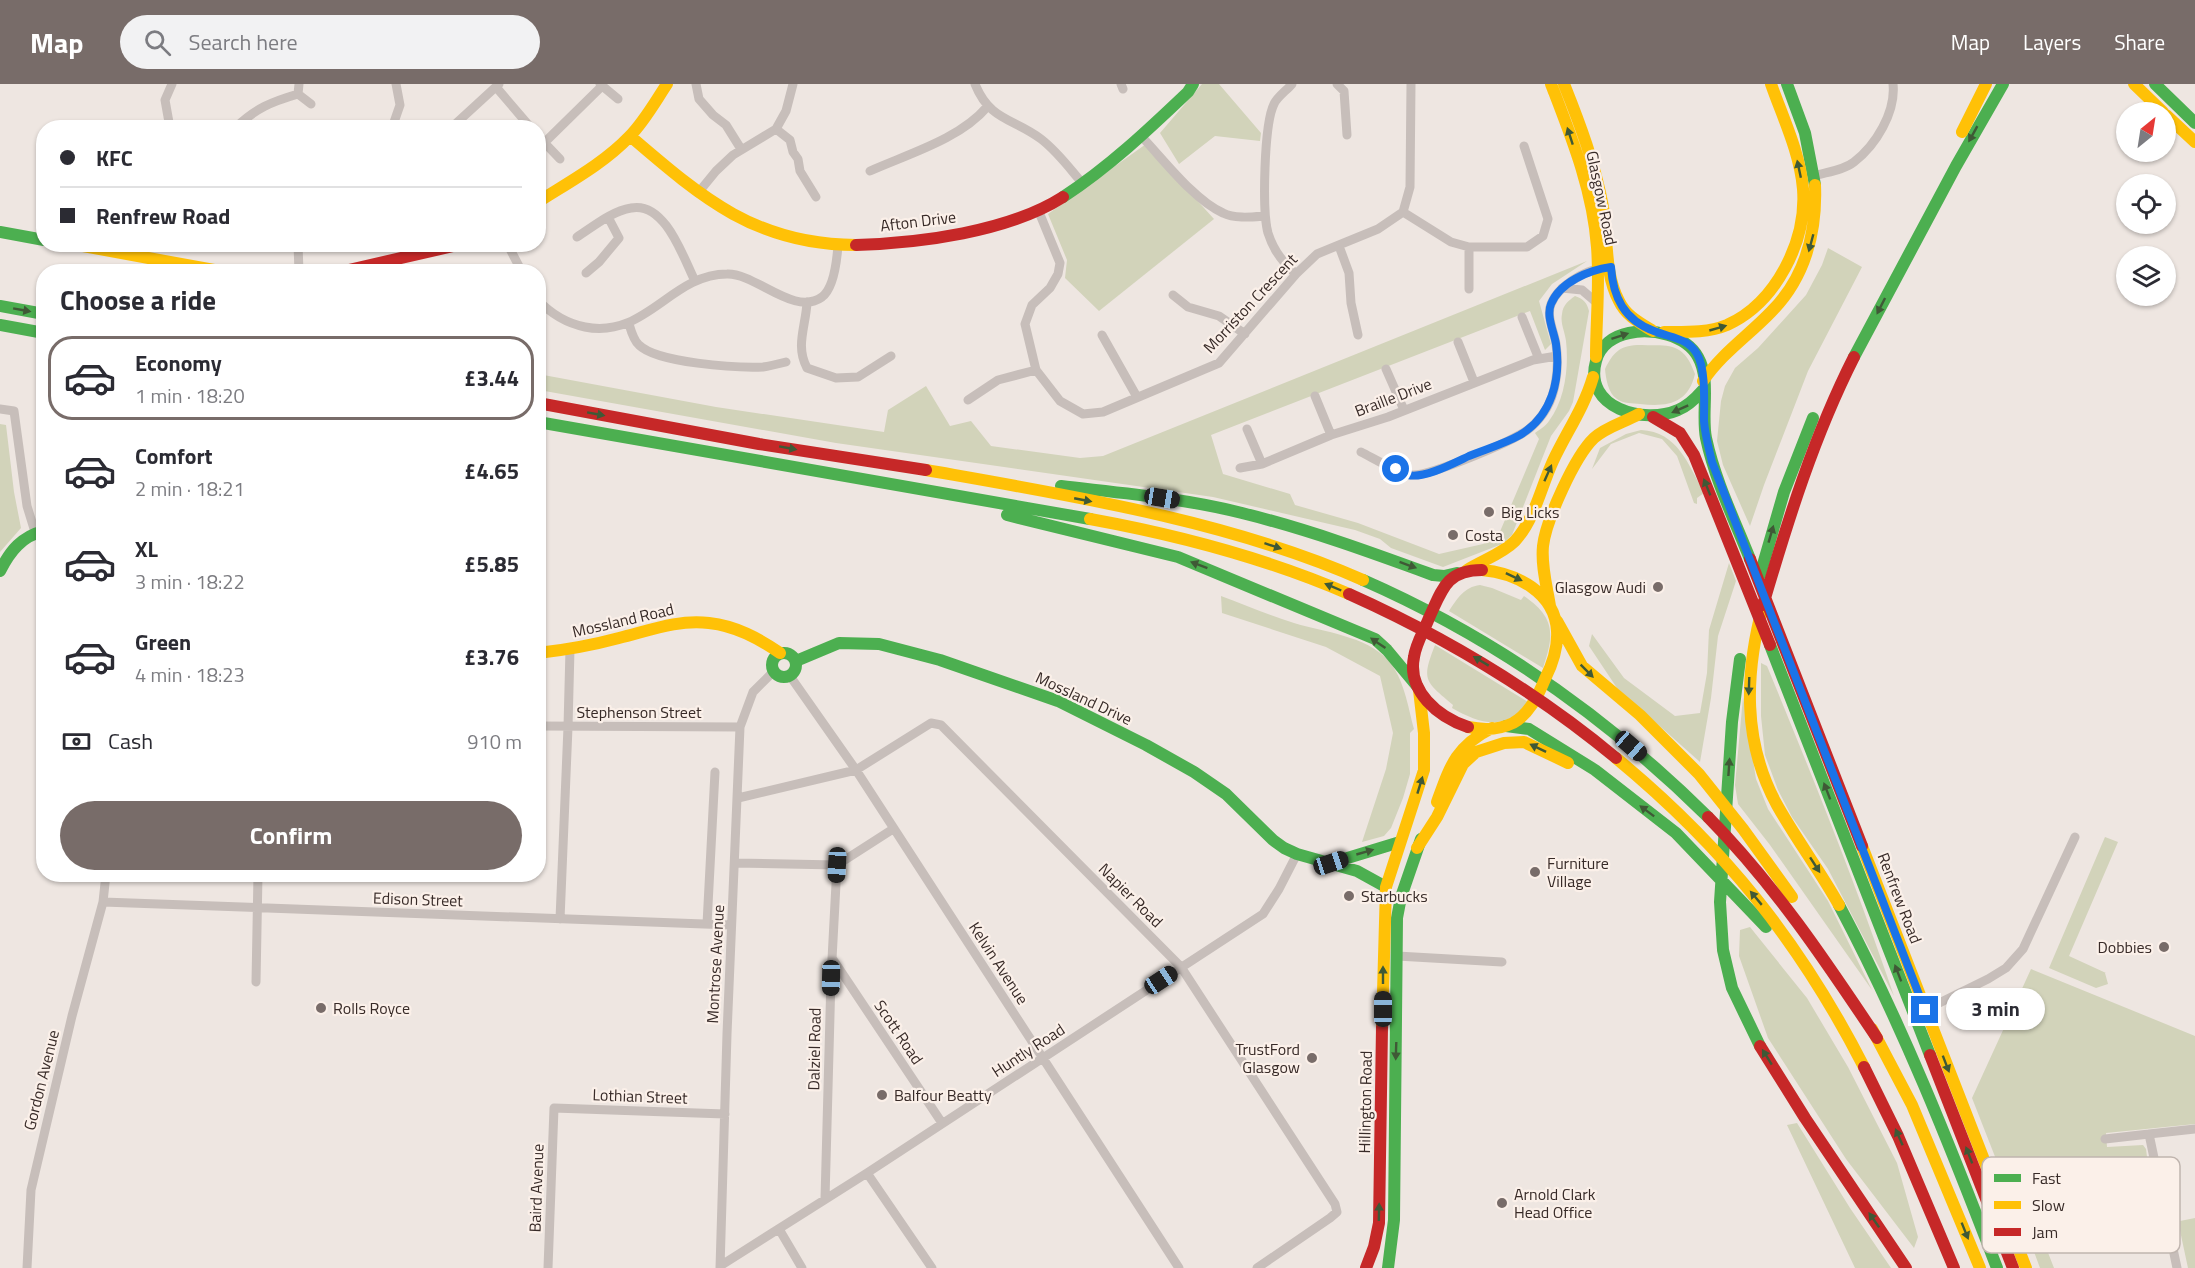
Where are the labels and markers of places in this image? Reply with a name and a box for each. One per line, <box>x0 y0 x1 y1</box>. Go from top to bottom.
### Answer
place label: Big Licks <box>1501 500 1559 524</box>
marker: Big Licks <box>1482 505 1496 519</box>
place label: Costa <box>1465 523 1503 547</box>
marker: Costa <box>1446 528 1460 542</box>
place label: Glasgow Audi <box>1555 575 1646 599</box>
marker: Glasgow Audi <box>1651 580 1665 594</box>
place label: Furniture Village <box>1547 851 1609 893</box>
marker: Furniture Village <box>1528 865 1542 879</box>
place label: Starbucks <box>1361 884 1428 908</box>
marker: Starbucks <box>1342 889 1356 903</box>
place label: Dobbies <box>2097 935 2152 959</box>
marker: Dobbies <box>2157 940 2171 954</box>
place label: Rolls Royce <box>333 996 410 1020</box>
marker: Rolls Royce <box>314 1001 328 1015</box>
place label: TrustFord Glasgow <box>1236 1037 1300 1079</box>
marker: TrustFord Glasgow <box>1305 1051 1319 1065</box>
place label: Balfour Beatty <box>894 1083 992 1107</box>
marker: Balfour Beatty <box>875 1088 889 1102</box>
place label: Arnold Clark Head Office <box>1514 1182 1596 1224</box>
marker: Arnold Clark Head Office <box>1495 1196 1509 1210</box>

